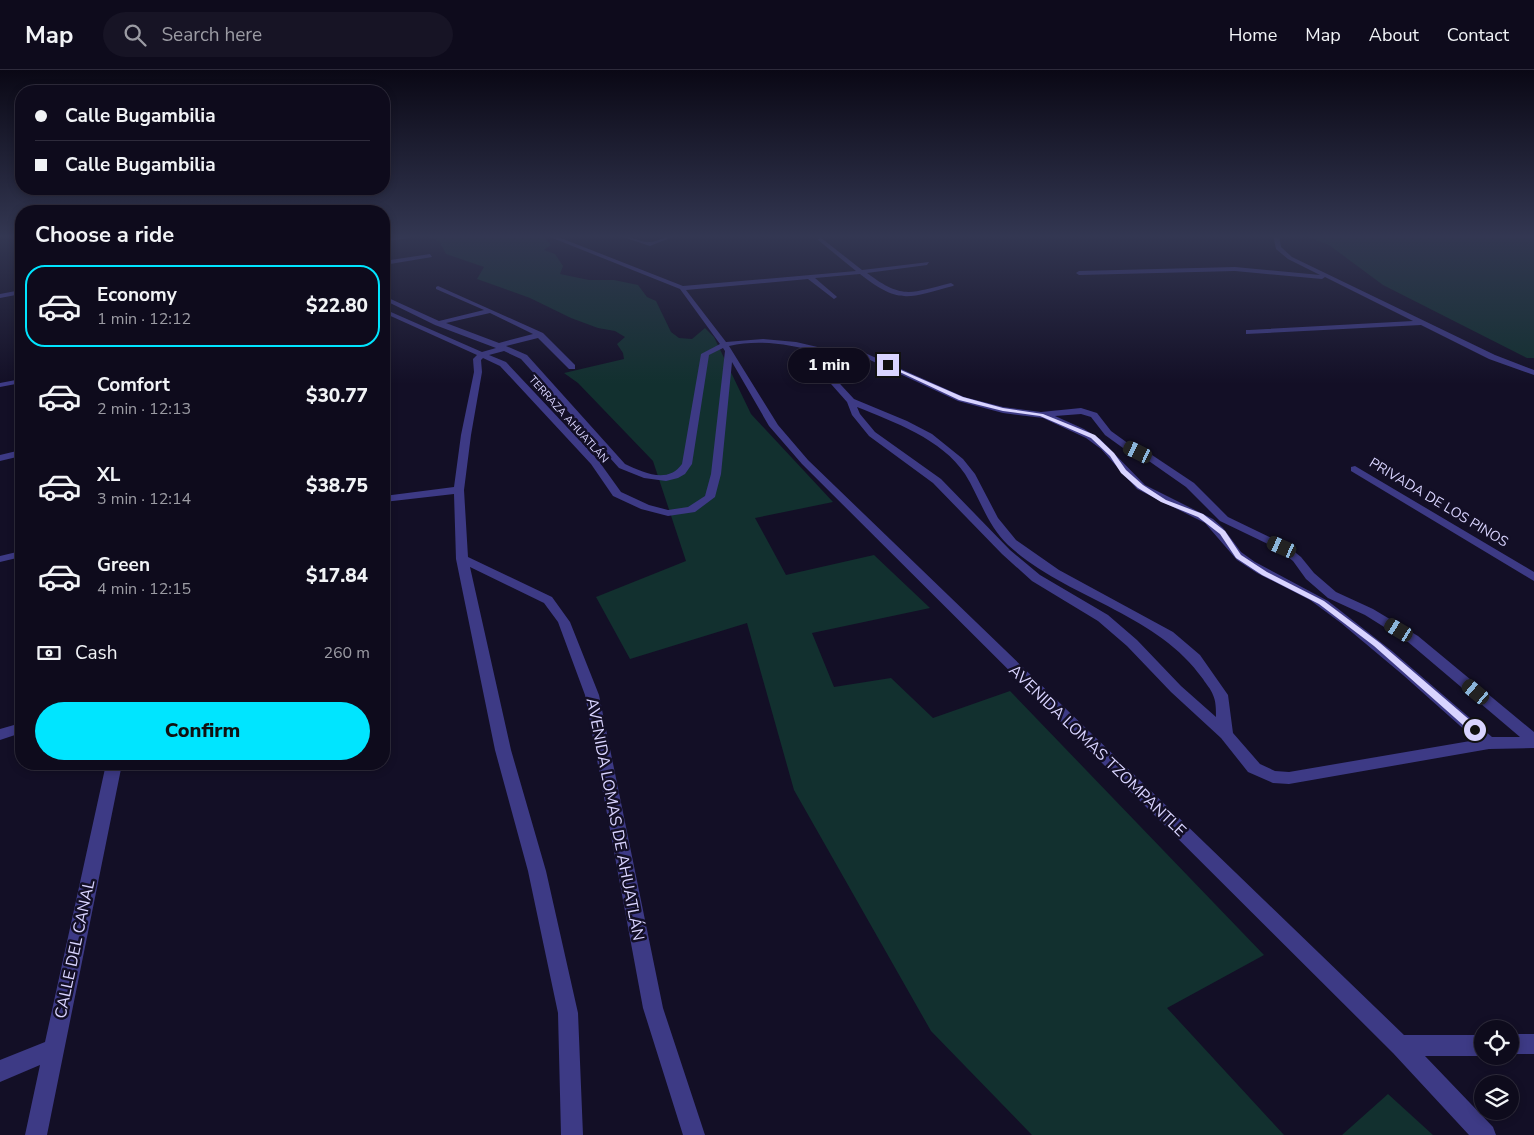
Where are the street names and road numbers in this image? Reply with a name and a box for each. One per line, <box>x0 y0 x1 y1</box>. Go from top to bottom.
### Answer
street label: TERRAZA AHUATLÁN <box>525 372 613 466</box>
street label: PRIVADA DE LOS PINOS <box>1366 453 1512 552</box>
street label: AVENIDA LOMAS TZOMPANTLE <box>1004 660 1191 842</box>
street label: AVENIDA LOMAS DE AHUATLÁN <box>581 696 649 942</box>
street label: CALLE DEL CANAL <box>50 878 100 1021</box>

